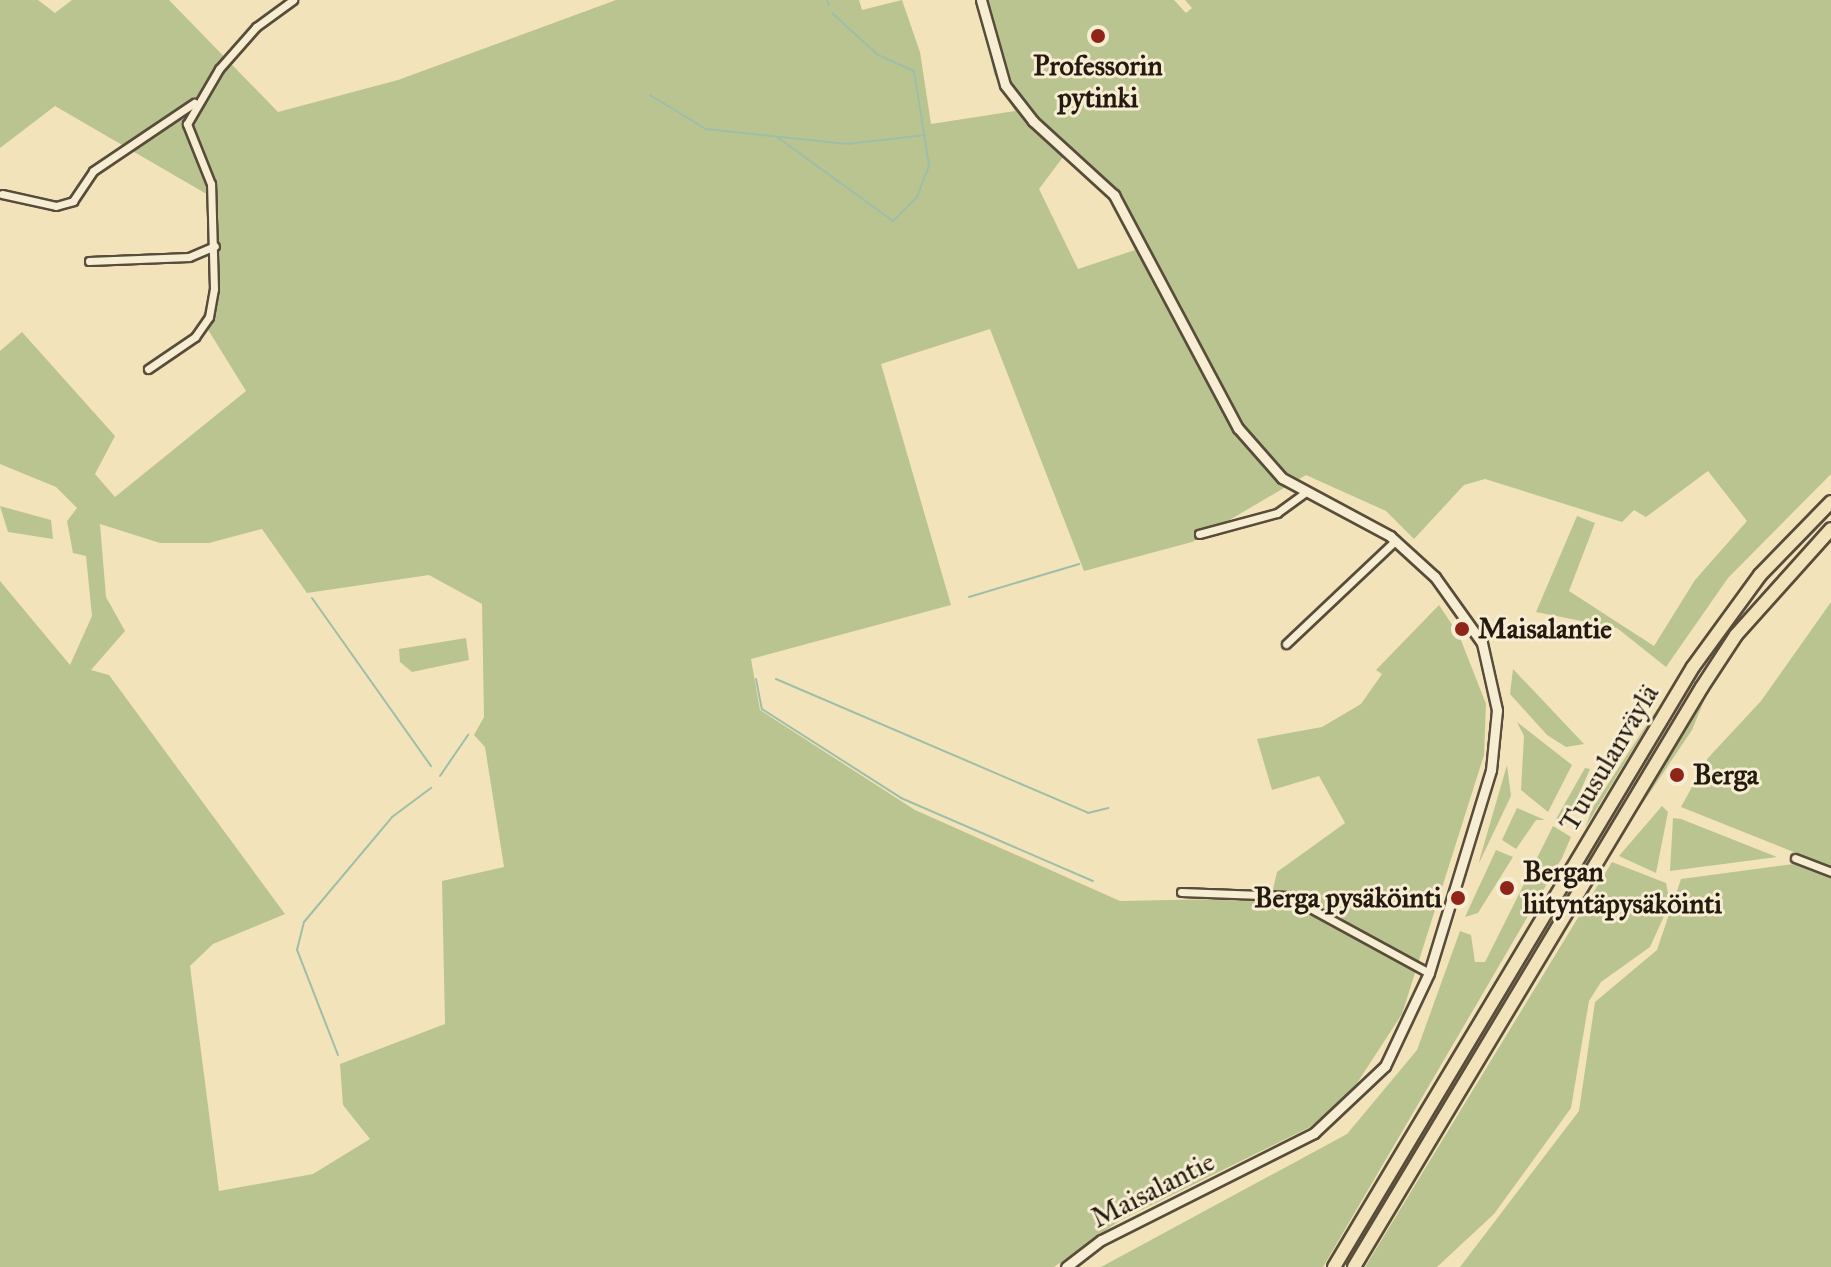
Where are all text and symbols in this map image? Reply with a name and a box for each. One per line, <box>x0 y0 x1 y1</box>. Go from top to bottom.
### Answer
marker: Professorin pytinki <box>1089 27 1107 45</box>
place label: Professorin pytinki <box>1033 49 1163 115</box>
place label: Maisalantie <box>1478 612 1612 646</box>
marker: Maisalantie <box>1453 620 1471 638</box>
street label: Tuusulanväylä <box>1552 679 1666 837</box>
place label: Berga <box>1693 758 1759 792</box>
marker: Berga <box>1668 766 1686 784</box>
place label: Bergan liityntäpysäköinti <box>1523 855 1722 921</box>
marker: Bergan liityntäpysäköinti <box>1498 879 1516 897</box>
place label: Berga pysäköinti <box>1254 881 1442 915</box>
marker: Berga pysäköinti <box>1449 889 1467 907</box>
street label: Maisalantie <box>1086 1145 1220 1235</box>

